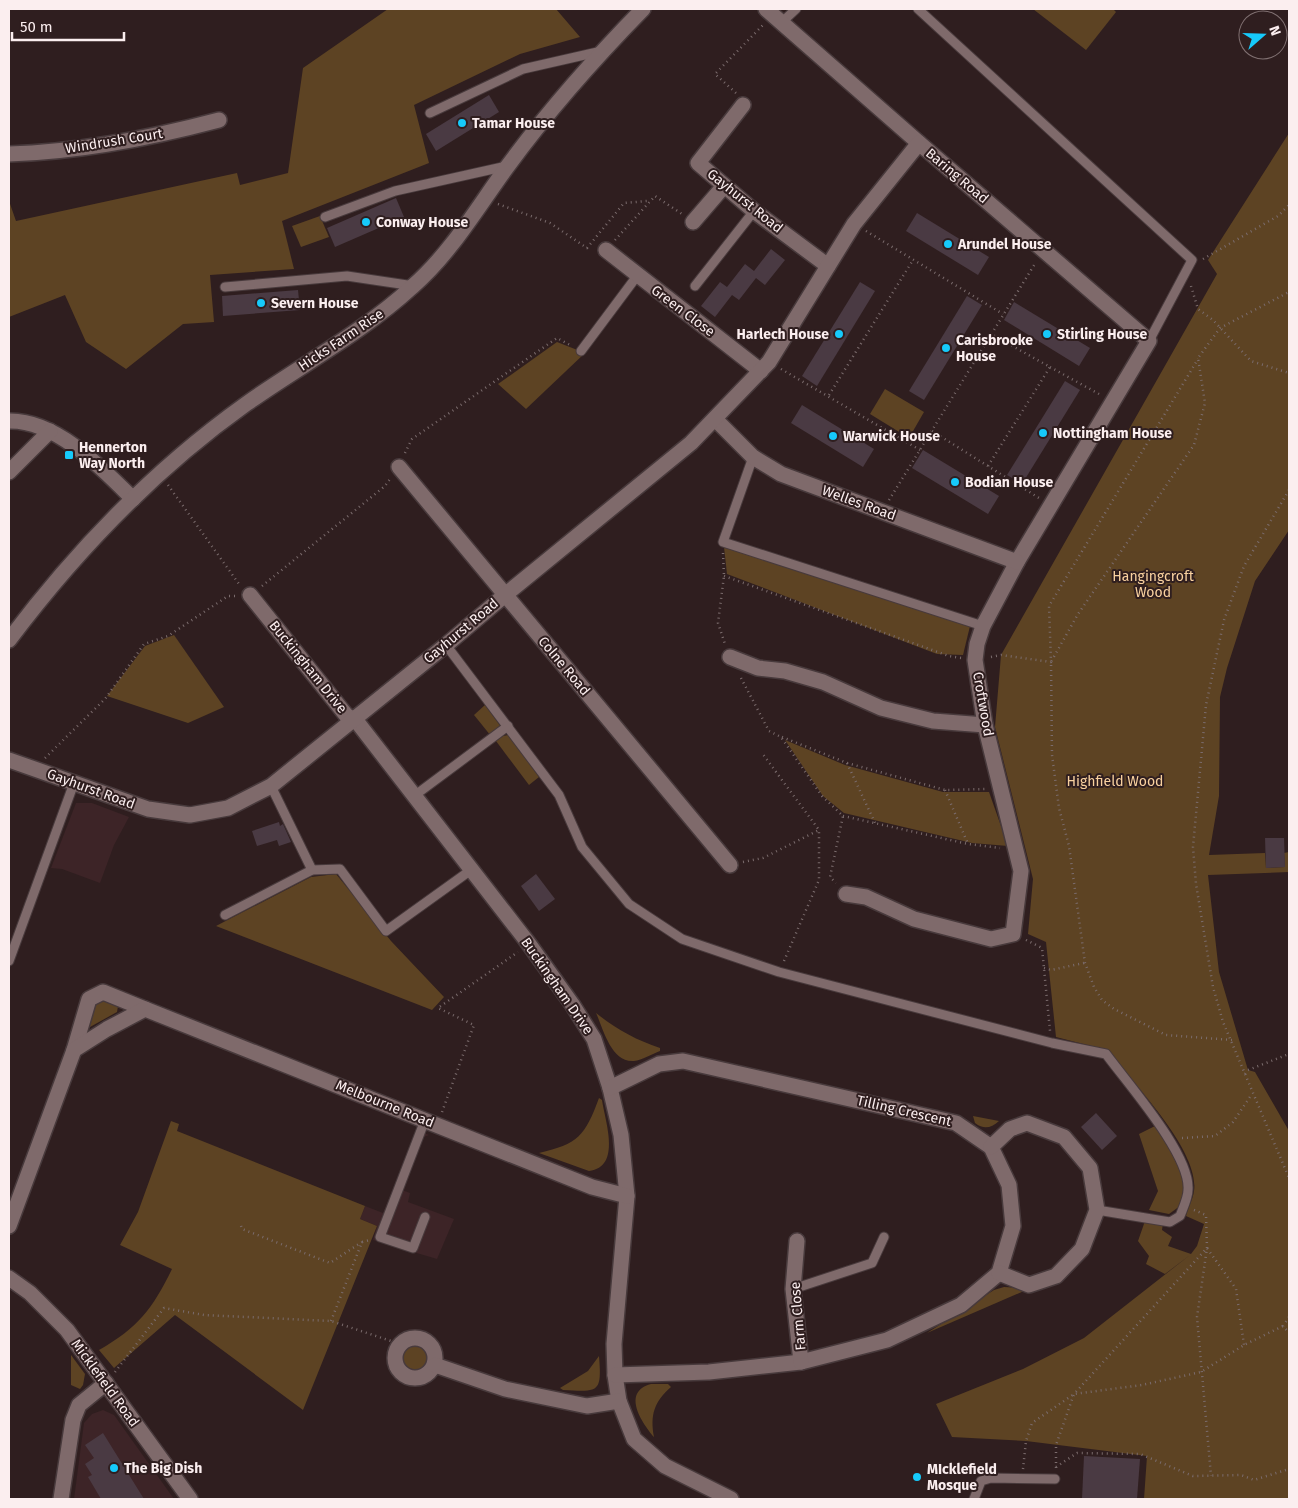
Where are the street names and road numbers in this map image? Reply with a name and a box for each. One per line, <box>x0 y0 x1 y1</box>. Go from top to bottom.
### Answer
street label: Windrush Court <box>64 125 165 157</box>
street label: Baring Road <box>922 145 992 207</box>
street label: Gayhurst Road <box>704 165 786 237</box>
street label: Green Close <box>648 282 718 340</box>
street label: Hicks Farm Rise <box>295 305 387 375</box>
street label: Welles Road <box>820 482 898 524</box>
street label: Gayhurst Road <box>420 595 502 667</box>
street label: Buckingham Drive <box>265 617 351 717</box>
street label: Colne Road <box>534 633 594 699</box>
street label: Croftwood <box>969 670 997 738</box>
street label: Gayhurst Road <box>45 765 137 813</box>
street label: Buckingham Drive <box>517 934 597 1038</box>
street label: Melbourne Road <box>333 1077 437 1131</box>
street label: Tilling Crescent <box>855 1092 954 1130</box>
street label: Farm Close <box>787 1281 809 1351</box>
street label: Micklefield Road <box>67 1336 143 1430</box>

